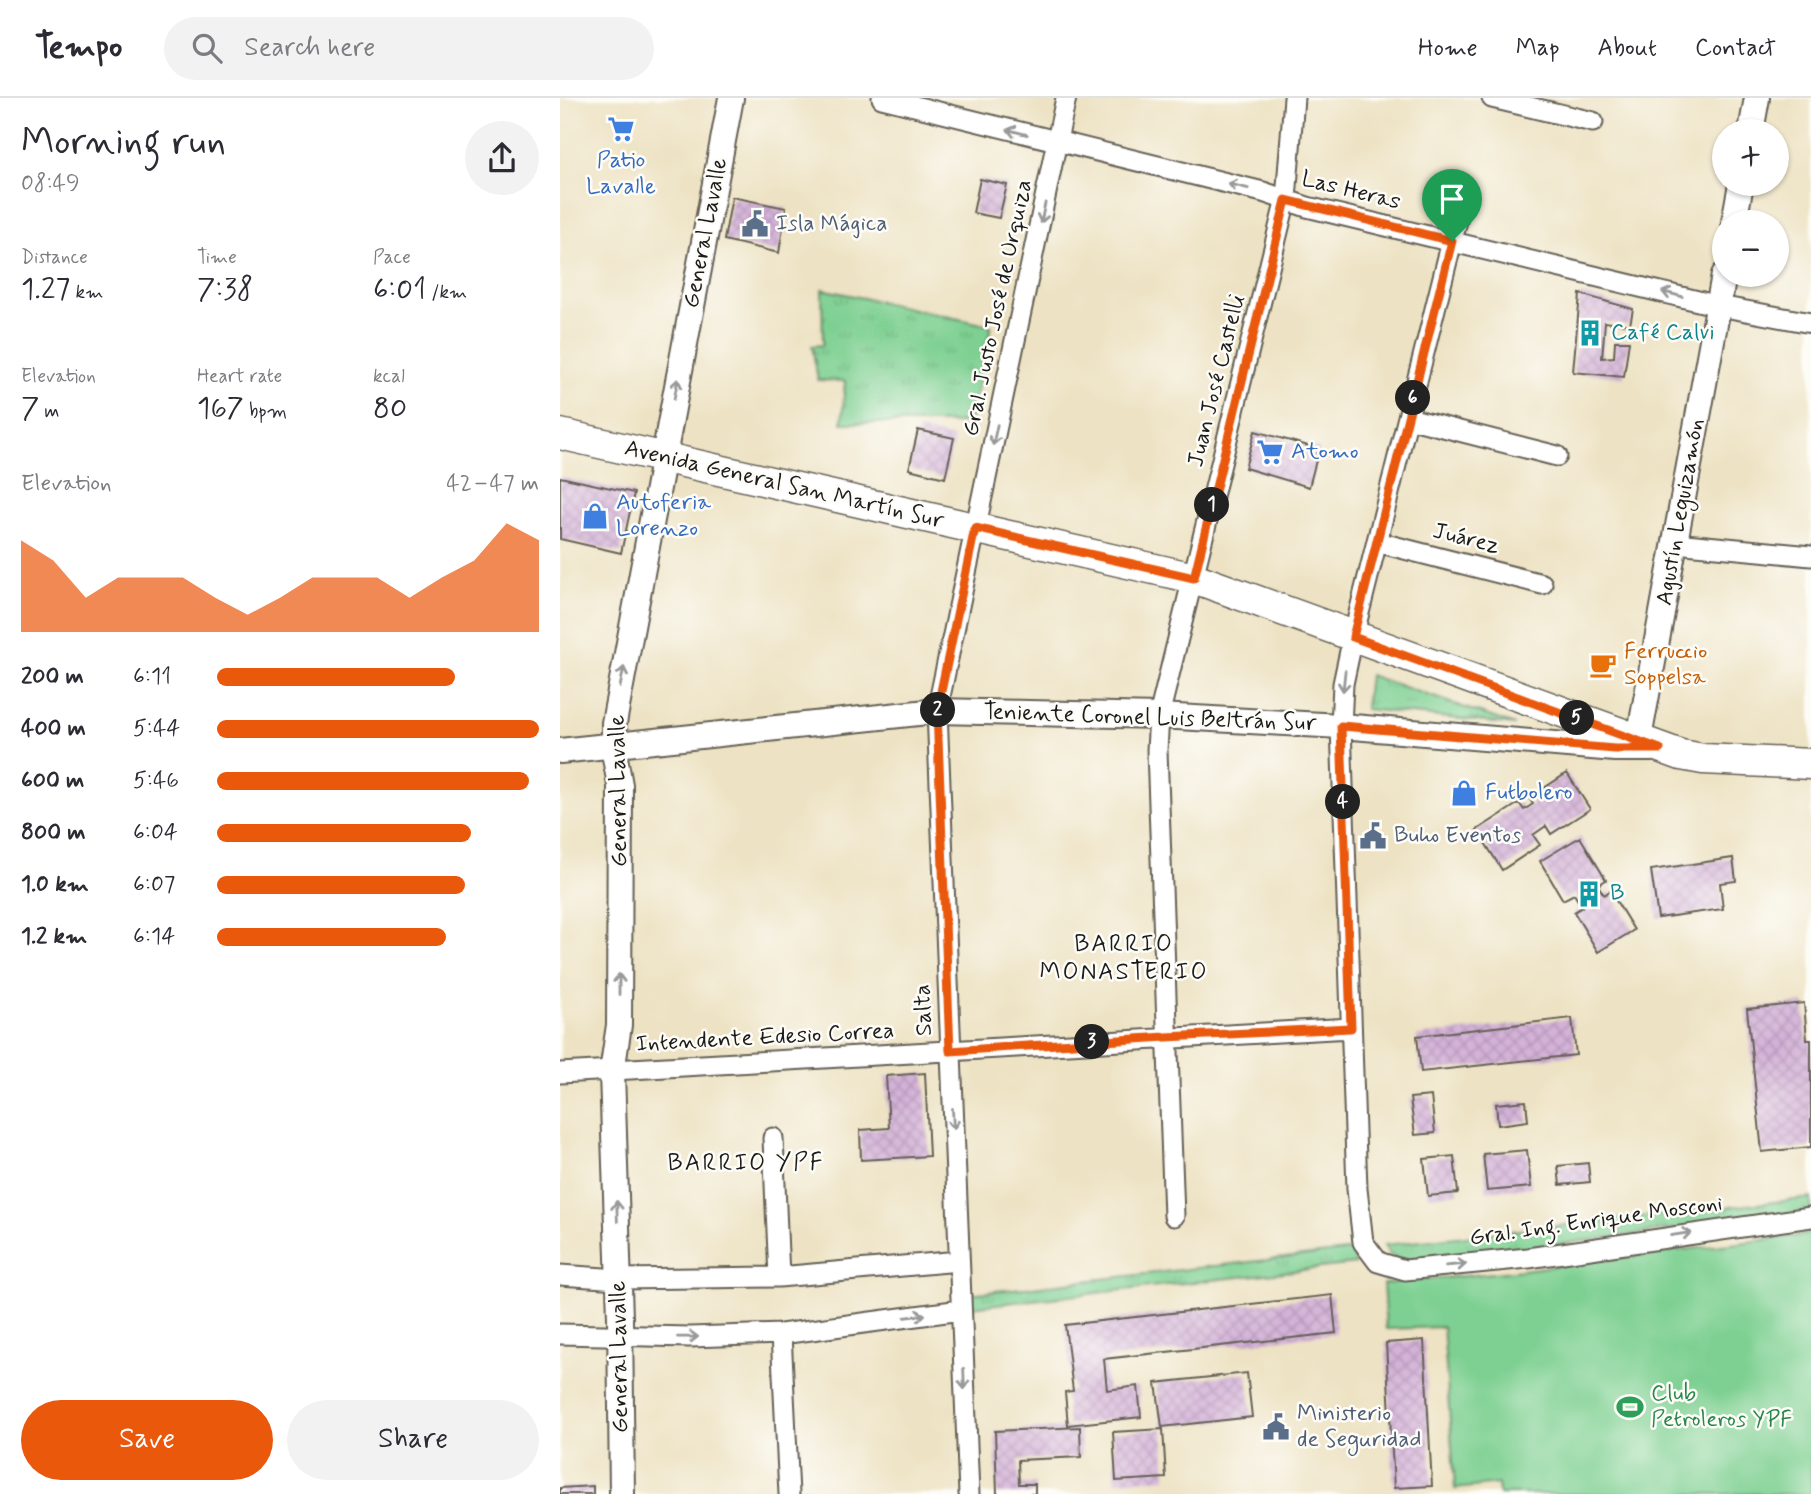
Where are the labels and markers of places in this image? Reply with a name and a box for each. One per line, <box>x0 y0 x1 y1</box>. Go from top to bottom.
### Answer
supermarket icon: Patio Lavalle <box>606 114 636 144</box>
place label: Patio Lavalle <box>586 146 656 202</box>
pin <box>1422 169 1482 241</box>
public building icon: Isla Mágica <box>740 209 770 239</box>
place label: Isla Mágica <box>776 209 887 239</box>
building icon: Café Calvi <box>1575 318 1605 348</box>
place label: Café Calvi <box>1611 318 1715 348</box>
pin: 6 <box>1396 380 1430 416</box>
supermarket icon: Atomo <box>1255 437 1285 467</box>
place label: Atomo <box>1291 437 1359 467</box>
place label: Autoferia Lorenzo <box>616 488 711 544</box>
pin: 1 <box>1194 488 1230 522</box>
shop icon: Autoferia Lorenzo <box>580 501 610 531</box>
place label: Ferruccio Soppelsa <box>1624 637 1707 693</box>
cafe icon: Ferruccio Soppelsa <box>1588 650 1618 680</box>
pin: 2 <box>920 692 956 728</box>
pin: 5 <box>1560 700 1594 736</box>
shop icon: Futbolero <box>1449 778 1479 808</box>
place label: Futbolero <box>1485 778 1573 808</box>
pin: 4 <box>1326 784 1360 820</box>
public building icon: Buho Eventos <box>1358 821 1388 851</box>
place label: Buho Eventos <box>1394 821 1521 851</box>
building icon: B <box>1574 879 1604 909</box>
place label: B <box>1610 879 1625 909</box>
pin: 3 <box>1074 1024 1110 1060</box>
place label: Club Petroleros YPF <box>1651 1379 1792 1435</box>
sports icon: Club Petroleros YPF <box>1615 1392 1645 1422</box>
place label: Ministerio de Seguridad <box>1297 1399 1421 1457</box>
public building icon: Ministerio de Seguridad <box>1261 1412 1291 1442</box>

